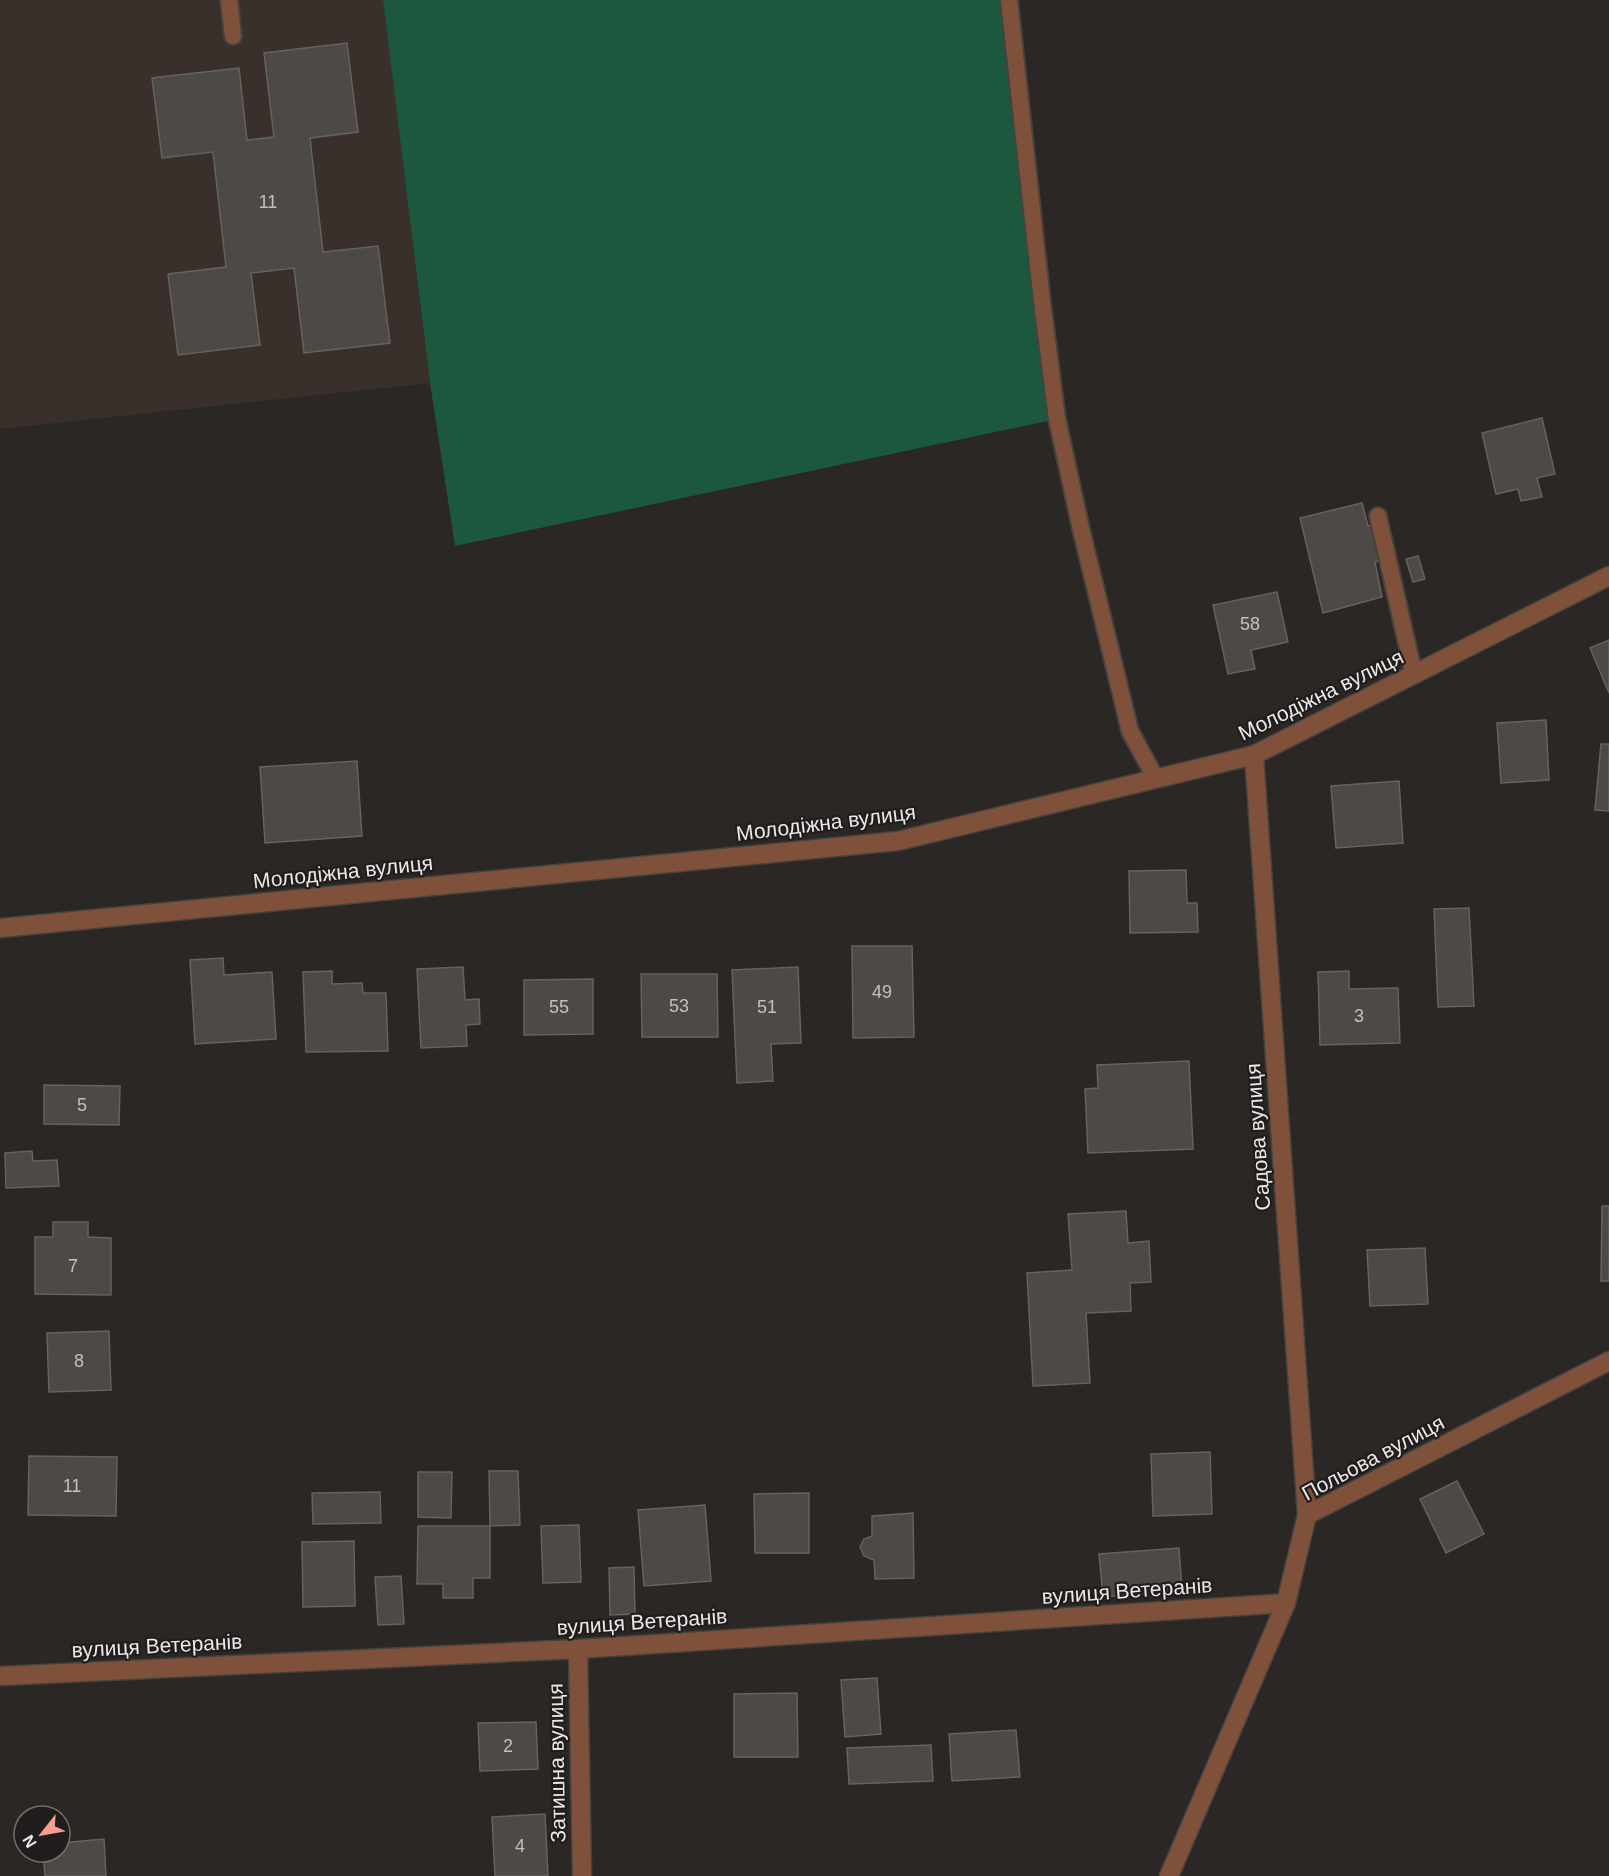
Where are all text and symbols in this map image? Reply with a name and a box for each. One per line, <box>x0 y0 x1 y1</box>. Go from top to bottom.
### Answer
house number: 11 <box>259 192 277 212</box>
house number: 58 <box>1240 614 1260 634</box>
street label: Молодіжна вулиця <box>1234 645 1407 745</box>
street label: Молодіжна вулиця <box>735 800 917 845</box>
street label: Молодіжна вулиця <box>252 851 434 892</box>
house number: 49 <box>872 982 892 1002</box>
house number: 53 <box>669 996 689 1016</box>
house number: 55 <box>549 997 569 1017</box>
house number: 51 <box>757 997 777 1017</box>
house number: 3 <box>1354 1006 1364 1026</box>
street label: Садова вулиця <box>1241 1063 1274 1211</box>
house number: 5 <box>77 1095 87 1115</box>
house number: 7 <box>68 1256 78 1276</box>
house number: 8 <box>74 1351 84 1371</box>
street label: Польова вулиця <box>1298 1410 1448 1505</box>
house number: 11 <box>63 1476 81 1496</box>
street label: вулиця Ветеранів <box>1041 1573 1213 1608</box>
street label: вулиця Ветеранів <box>556 1604 728 1639</box>
street label: вулиця Ветеранів <box>71 1630 243 1661</box>
street label: Затишна вулиця <box>544 1683 569 1843</box>
house number: 2 <box>503 1736 513 1756</box>
north arrow <box>12 1804 72 1864</box>
text: N <box>19 1832 40 1851</box>
house number: 4 <box>515 1836 525 1856</box>

